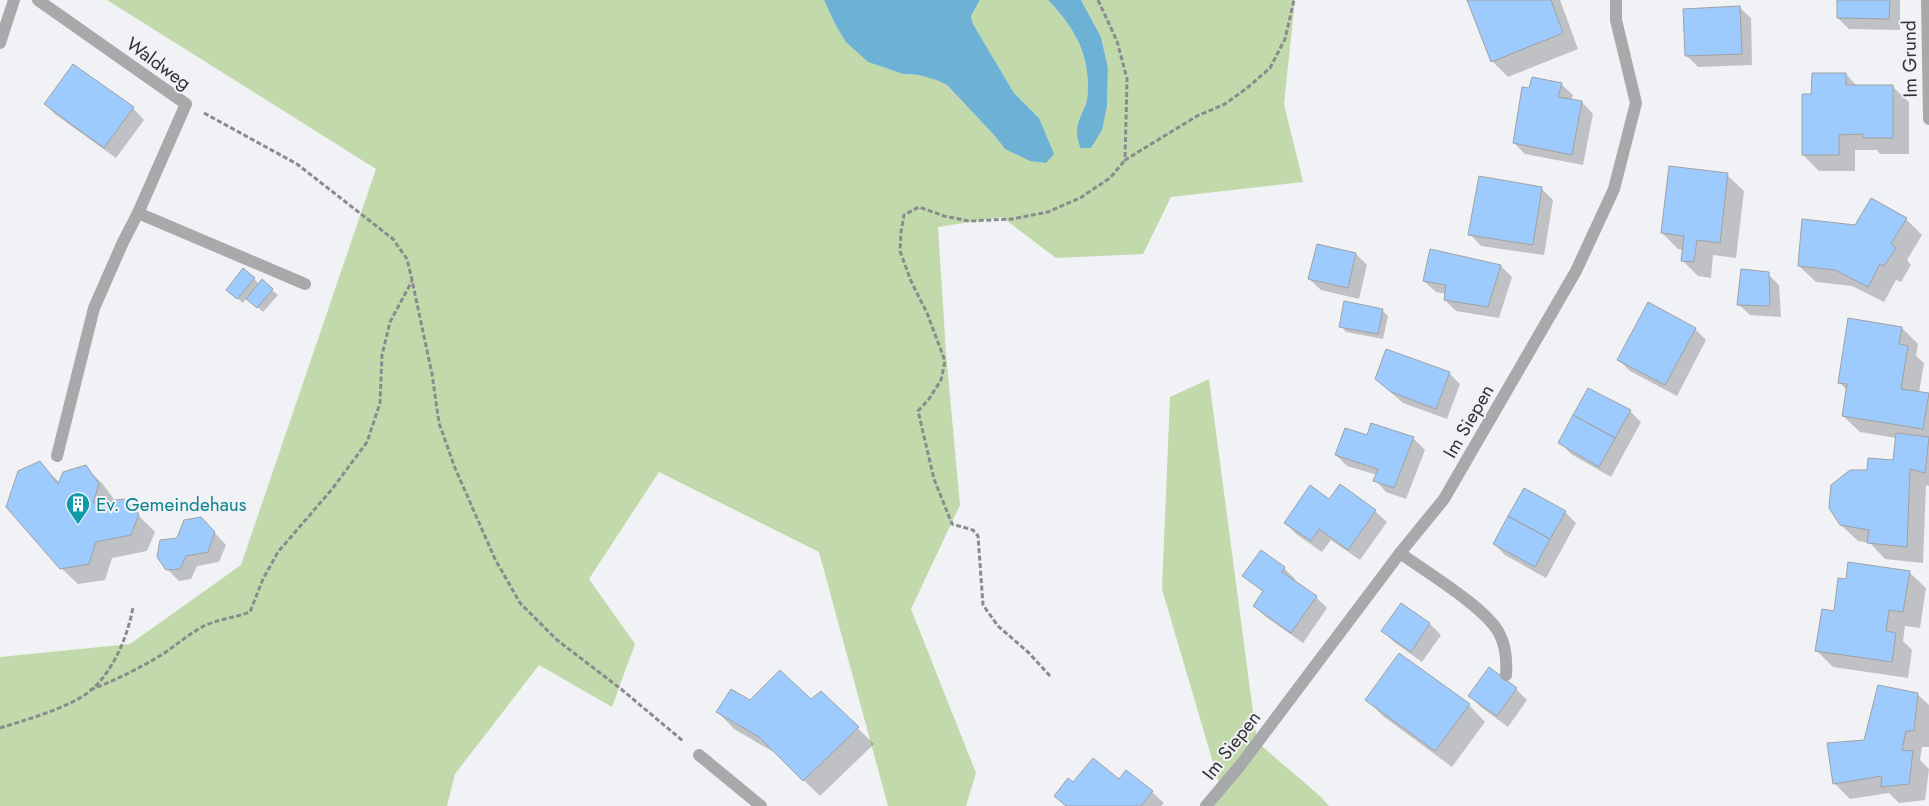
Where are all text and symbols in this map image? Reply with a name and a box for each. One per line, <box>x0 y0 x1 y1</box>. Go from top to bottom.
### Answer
street label: Im Grund <box>1895 20 1924 98</box>
street label: Waldweg <box>121 31 197 96</box>
street label: Im Siepen <box>1437 379 1500 463</box>
building icon: Ev. Gemeindehaus <box>65 491 91 525</box>
place label: Ev. Gemeindehaus <box>96 491 247 518</box>
street label: Im Siepen <box>1196 705 1267 785</box>

